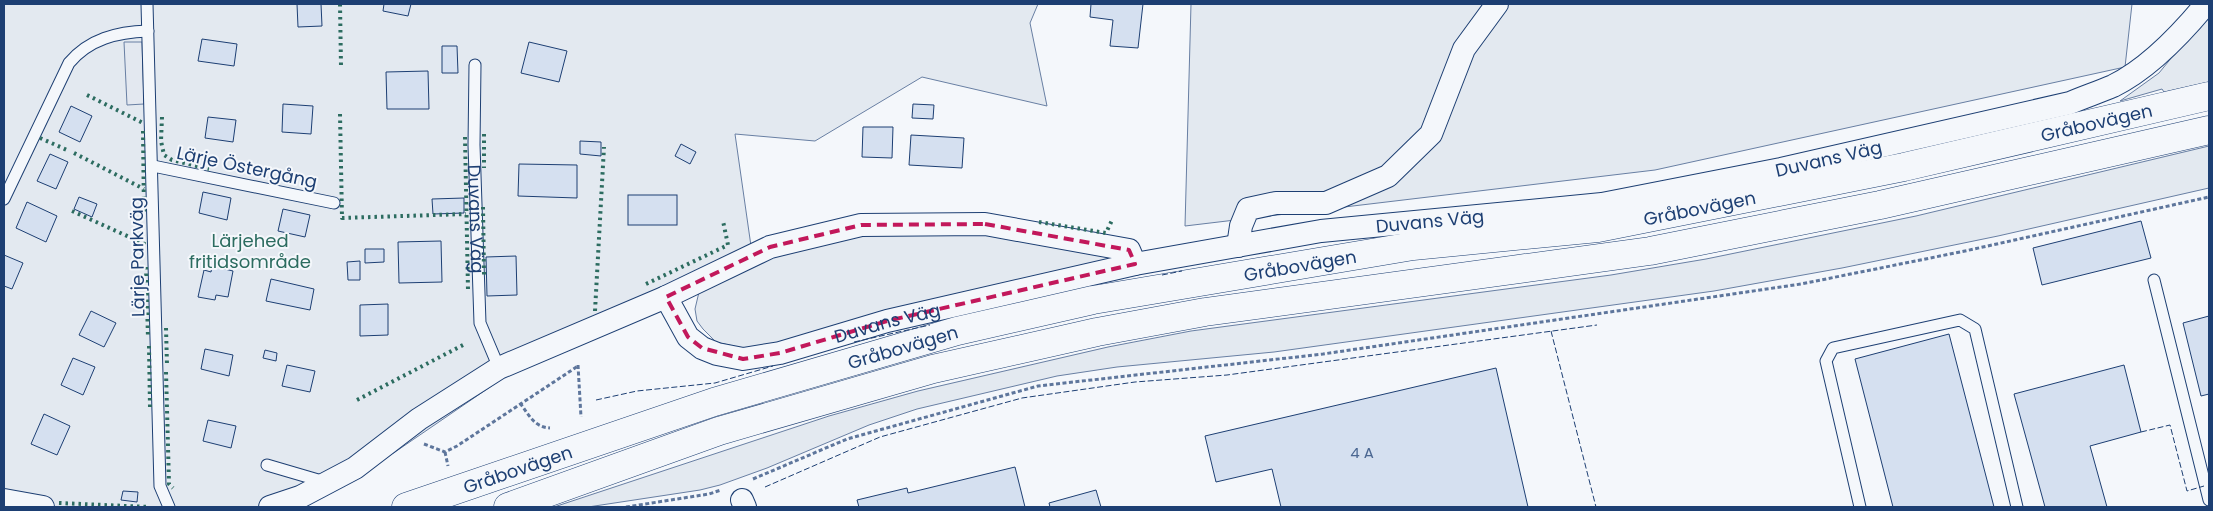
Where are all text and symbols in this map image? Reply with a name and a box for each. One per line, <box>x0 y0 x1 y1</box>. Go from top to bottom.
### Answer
street label: Gråbovägen <box>2038 97 2155 147</box>
street label: Duvans Väg <box>1773 134 1884 182</box>
street label: Lärje Östergång <box>174 140 320 194</box>
street label: Duvans Väg <box>462 164 491 274</box>
street label: Gråbovägen <box>1641 184 1758 231</box>
street label: Lärje Parkväg <box>123 197 151 317</box>
street label: Duvans Väg <box>1375 203 1485 238</box>
park label: Lärjehed fritidsområde <box>189 228 311 274</box>
street label: Gråbovägen <box>1242 243 1358 287</box>
street label: Duvans Väg <box>831 297 943 349</box>
street label: Gråbovägen <box>845 319 961 375</box>
street label: Gråbovägen <box>460 439 576 499</box>
house number: 4 A <box>1350 442 1374 463</box>

